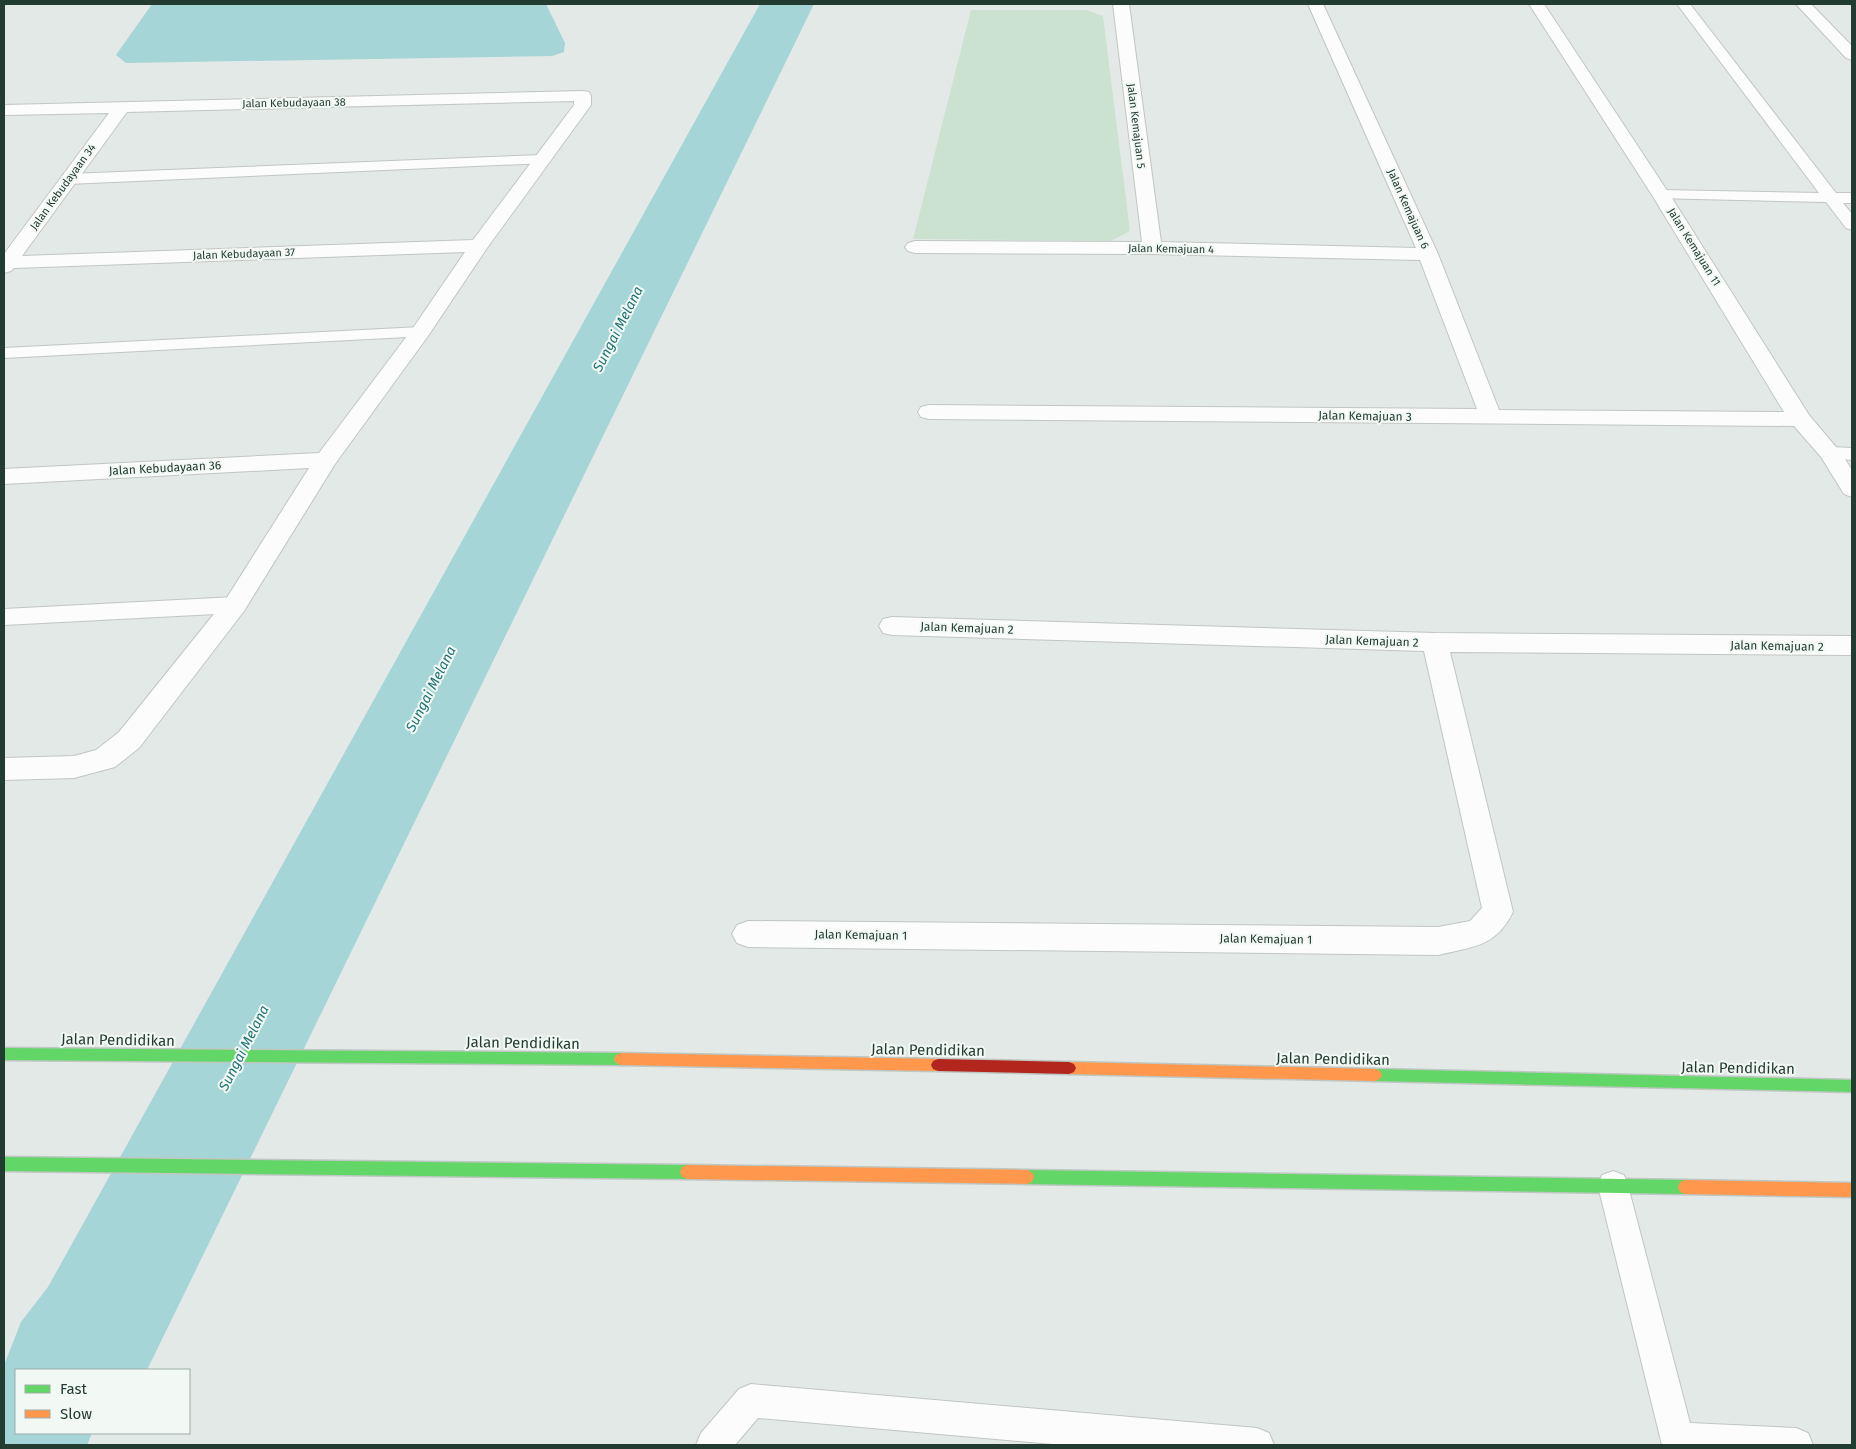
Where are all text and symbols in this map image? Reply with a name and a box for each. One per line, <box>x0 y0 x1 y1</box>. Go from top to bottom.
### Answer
street label: Jalan Kemajuan 5 <box>1124 83 1148 170</box>
street label: Jalan Kebudayaan 38 <box>242 96 346 110</box>
street label: Jalan Kebudayaan 34 <box>27 141 99 233</box>
street label: Jalan Kemajuan 6 <box>1385 167 1431 251</box>
street label: Jalan Kemajuan 11 <box>1665 206 1723 288</box>
street label: Jalan Kemajuan 4 <box>1128 242 1214 256</box>
street label: Jalan Kebudayaan 37 <box>193 246 295 262</box>
water label: Sungai Melana <box>589 284 647 375</box>
street label: Jalan Kemajuan 3 <box>1318 408 1412 424</box>
street label: Jalan Kebudayaan 36 <box>108 458 222 478</box>
street label: Jalan Kemajuan 2 <box>920 619 1014 637</box>
street label: Jalan Kemajuan 2 <box>1325 632 1419 650</box>
street label: Jalan Kemajuan 2 <box>1730 638 1824 654</box>
water label: Sungai Melana <box>402 644 460 735</box>
street label: Jalan Kemajuan 1 <box>815 927 907 943</box>
street label: Jalan Kemajuan 1 <box>1220 931 1312 947</box>
water label: Sungai Melana <box>215 1003 273 1094</box>
street label: Jalan Pendidikan <box>61 1030 175 1050</box>
street label: Jalan Pendidikan <box>466 1033 580 1053</box>
street label: Jalan Pendidikan <box>871 1040 985 1060</box>
street label: Jalan Pendidikan <box>1276 1049 1390 1069</box>
street label: Jalan Pendidikan <box>1681 1058 1795 1078</box>
legend <box>15 1369 190 1434</box>
text: Fast <box>60 1380 87 1398</box>
text: Slow <box>60 1405 92 1423</box>

